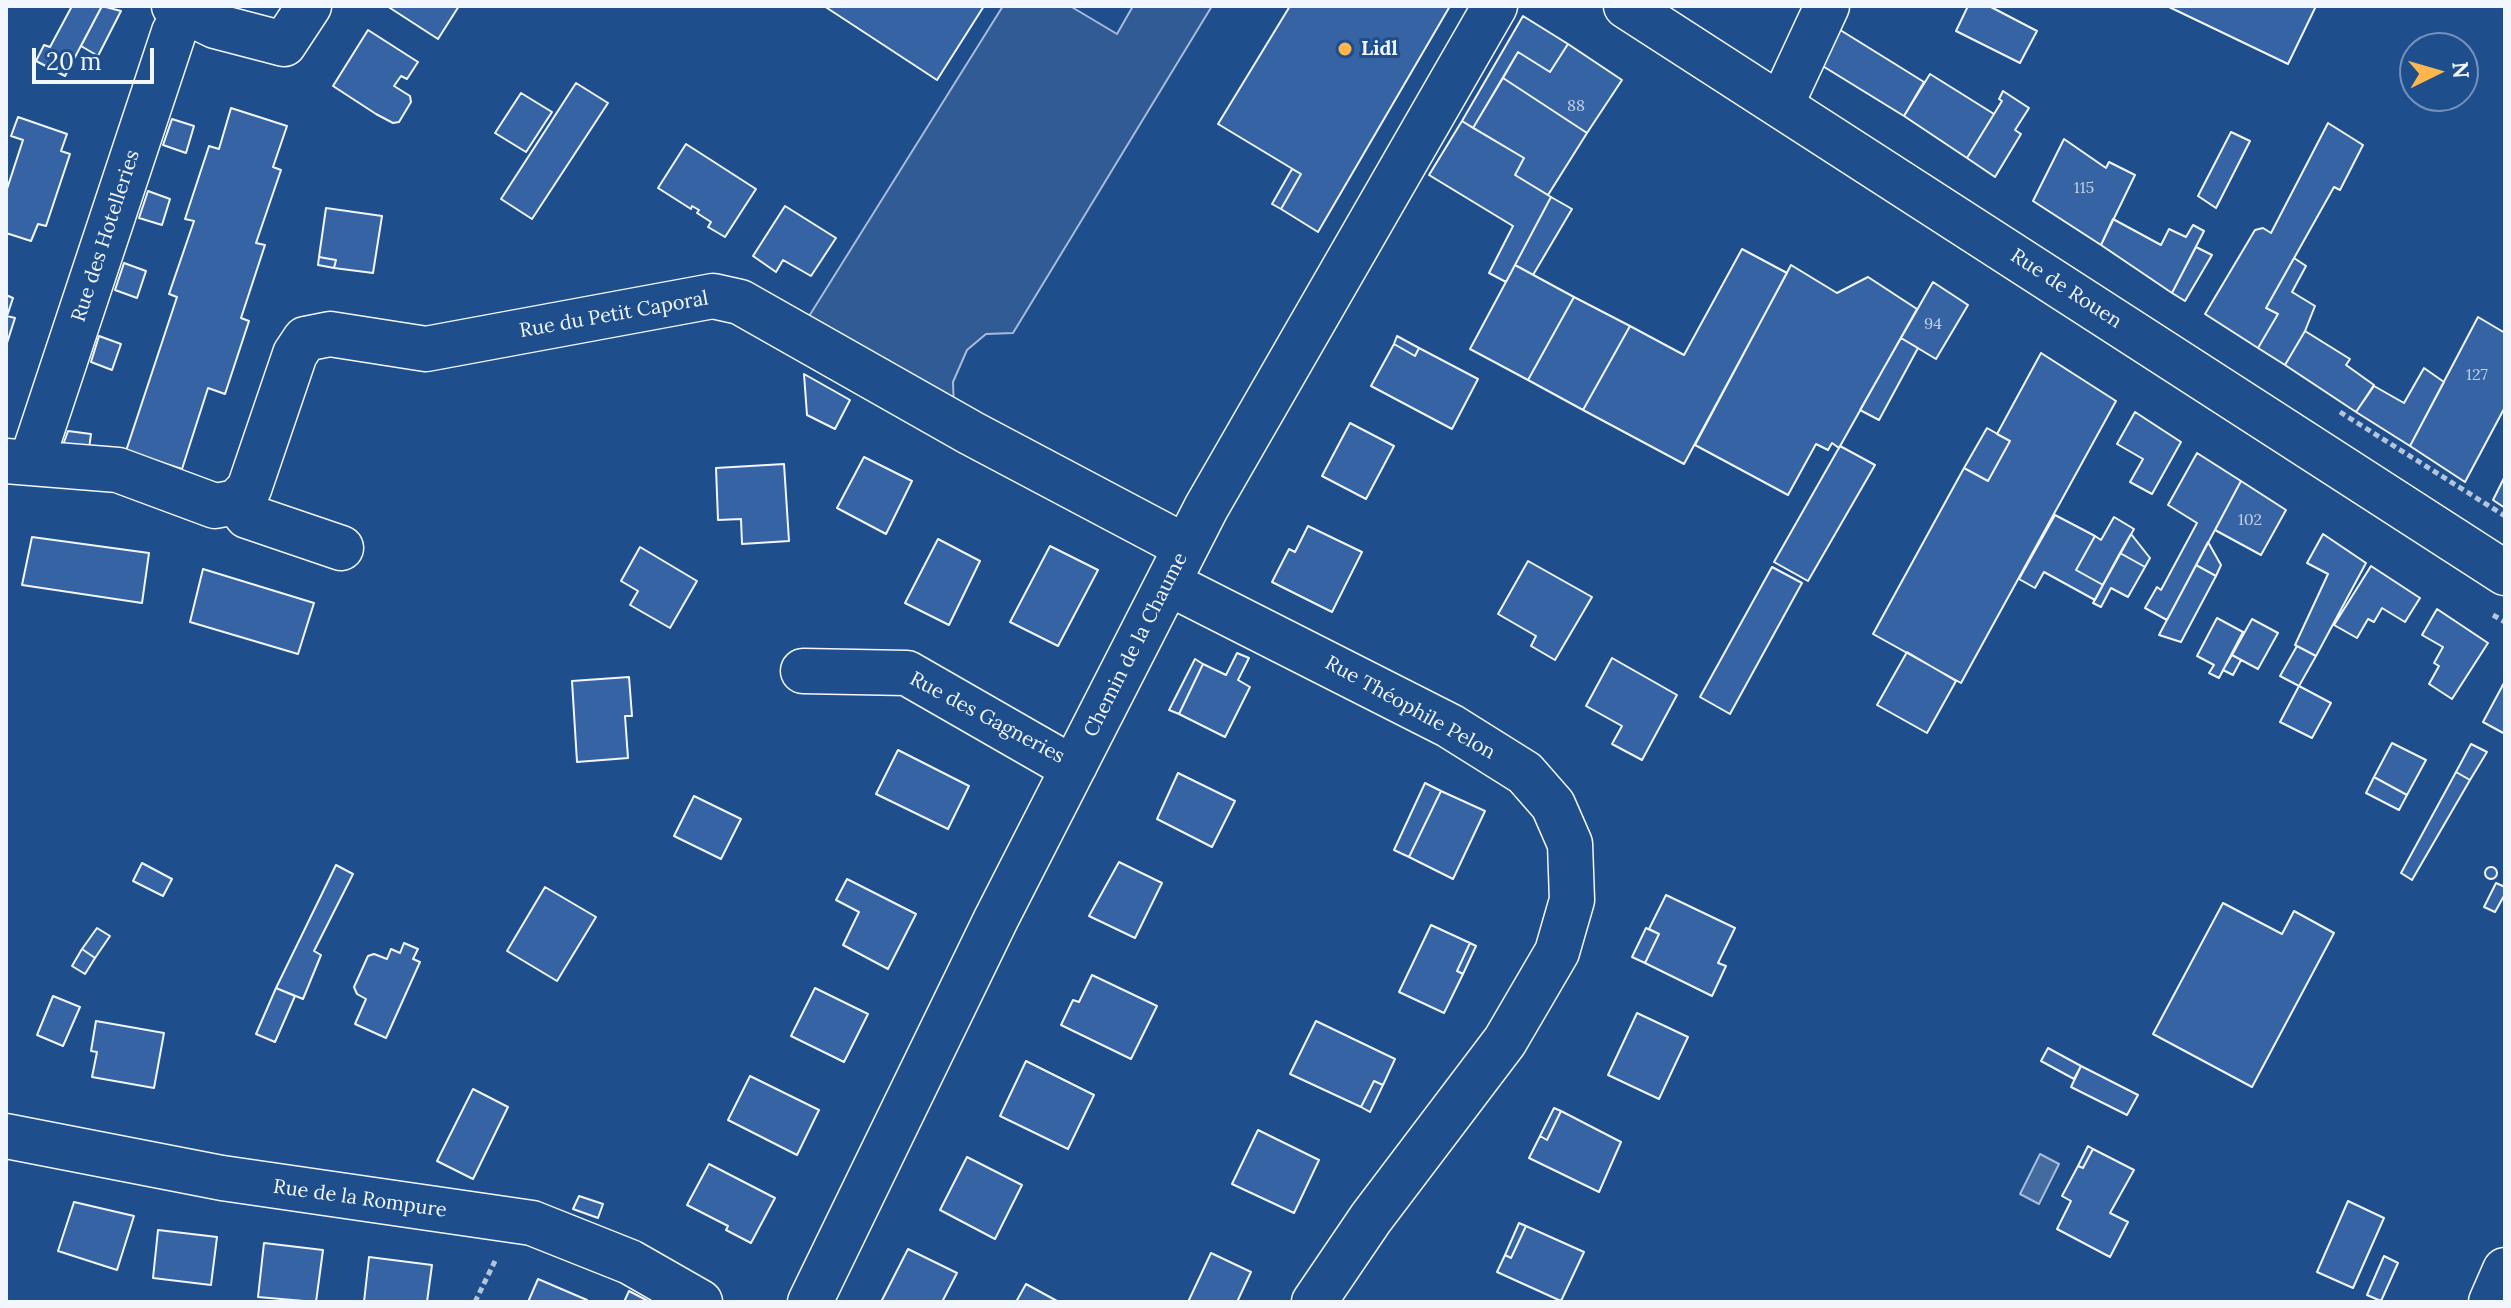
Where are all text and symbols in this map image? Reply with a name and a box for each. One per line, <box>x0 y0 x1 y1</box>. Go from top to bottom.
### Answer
scale bar <box>36 32 158 82</box>
north arrow <box>2399 32 2479 112</box>
place label: Lidl <box>1361 37 1398 61</box>
marker: Lidl <box>1336 40 1354 58</box>
text: 20 m <box>46 46 102 77</box>
text: N <box>2446 60 2476 80</box>
house number: 88 <box>1567 96 1585 116</box>
street label: Rue des Hotelleries <box>67 147 145 325</box>
house number: 115 <box>2074 178 2094 198</box>
street label: Rue de Rouen <box>2006 244 2126 334</box>
street label: Rue du Petit Caporal <box>518 287 710 343</box>
house number: 94 <box>1924 314 1942 334</box>
house number: 127 <box>2466 365 2488 385</box>
house number: 102 <box>2238 510 2262 530</box>
street label: Chemin de la Chaume <box>1079 549 1193 741</box>
street label: Rue Théophile Pelon <box>1321 651 1499 765</box>
street label: Rue des Gagneries <box>905 667 1069 769</box>
street label: Rue de la Rompure <box>272 1175 448 1223</box>

